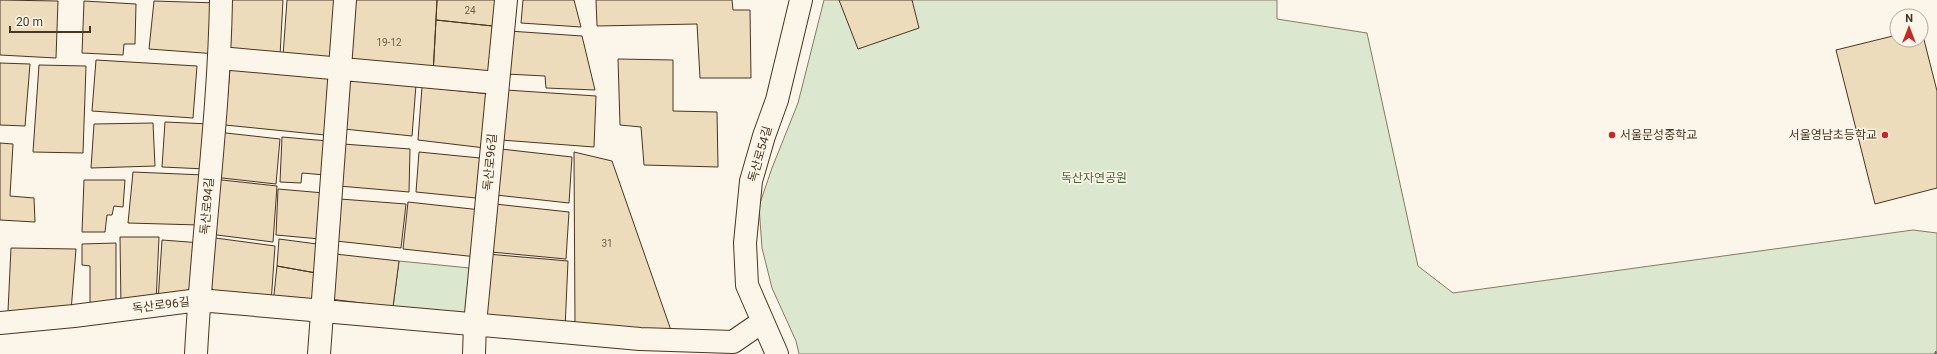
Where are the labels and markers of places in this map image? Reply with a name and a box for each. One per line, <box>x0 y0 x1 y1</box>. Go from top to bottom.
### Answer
place label: 서울문성중학교 <box>1620 128 1697 142</box>
place label: 서울영남초등학교 <box>1789 128 1877 142</box>
marker: 서울문성중학교 <box>1607 130 1617 140</box>
marker: 서울영남초등학교 <box>1880 130 1890 140</box>

